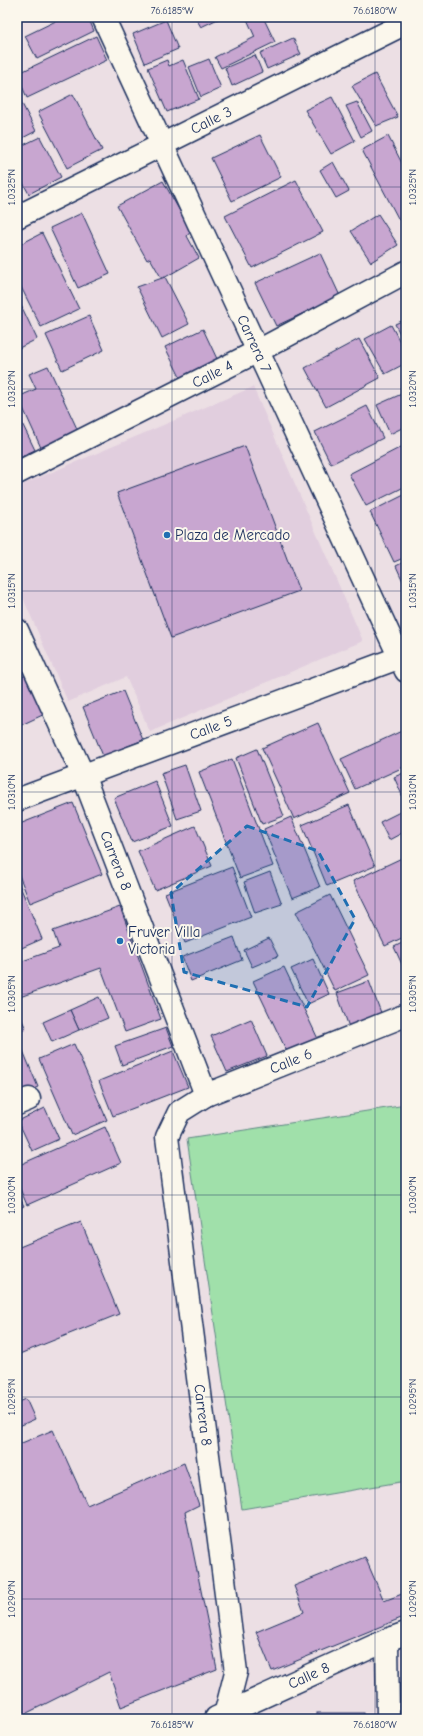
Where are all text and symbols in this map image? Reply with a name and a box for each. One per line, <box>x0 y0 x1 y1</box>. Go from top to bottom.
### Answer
text: 76.6185°W <box>151 5 194 17</box>
text: 76.6180°W <box>353 5 397 17</box>
street label: Calle 3 <box>188 102 235 138</box>
text: 1.0325°N <box>6 169 18 205</box>
text: 1.0325°N <box>407 169 419 205</box>
street label: Carrera 7 <box>233 312 275 375</box>
street label: Calle 4 <box>189 356 236 392</box>
text: 1.0320°N <box>6 370 18 408</box>
text: 1.0320°N <box>407 370 419 408</box>
place label: Plaza de Mercado <box>175 526 290 544</box>
marker: Plaza de Mercado <box>162 530 172 540</box>
text: 1.0315°N <box>6 573 18 609</box>
text: 1.0315°N <box>407 573 419 609</box>
street label: Calle 5 <box>187 712 235 744</box>
text: 1.0310°N <box>6 774 18 810</box>
text: 1.0310°N <box>407 774 419 810</box>
street label: Carrera 8 <box>96 828 135 893</box>
place label: Fruver Villa Victoria <box>128 923 200 958</box>
marker: Fruver Villa Victoria <box>115 936 125 946</box>
text: 1.0305°N <box>6 975 18 1013</box>
text: 1.0305°N <box>407 975 419 1013</box>
street label: Calle 6 <box>267 1044 315 1078</box>
text: 1.0300°N <box>6 1176 18 1214</box>
text: 1.0300°N <box>407 1176 419 1214</box>
text: 1.0295°N <box>6 1379 18 1415</box>
text: 1.0295°N <box>407 1379 419 1415</box>
street label: Carrera 8 <box>190 1383 216 1447</box>
text: 1.0290°N <box>6 1580 18 1618</box>
text: 1.0290°N <box>407 1580 419 1618</box>
street label: Calle 8 <box>285 1658 332 1693</box>
text: 76.6185°W <box>151 1719 194 1731</box>
text: 76.6180°W <box>353 1719 397 1731</box>

